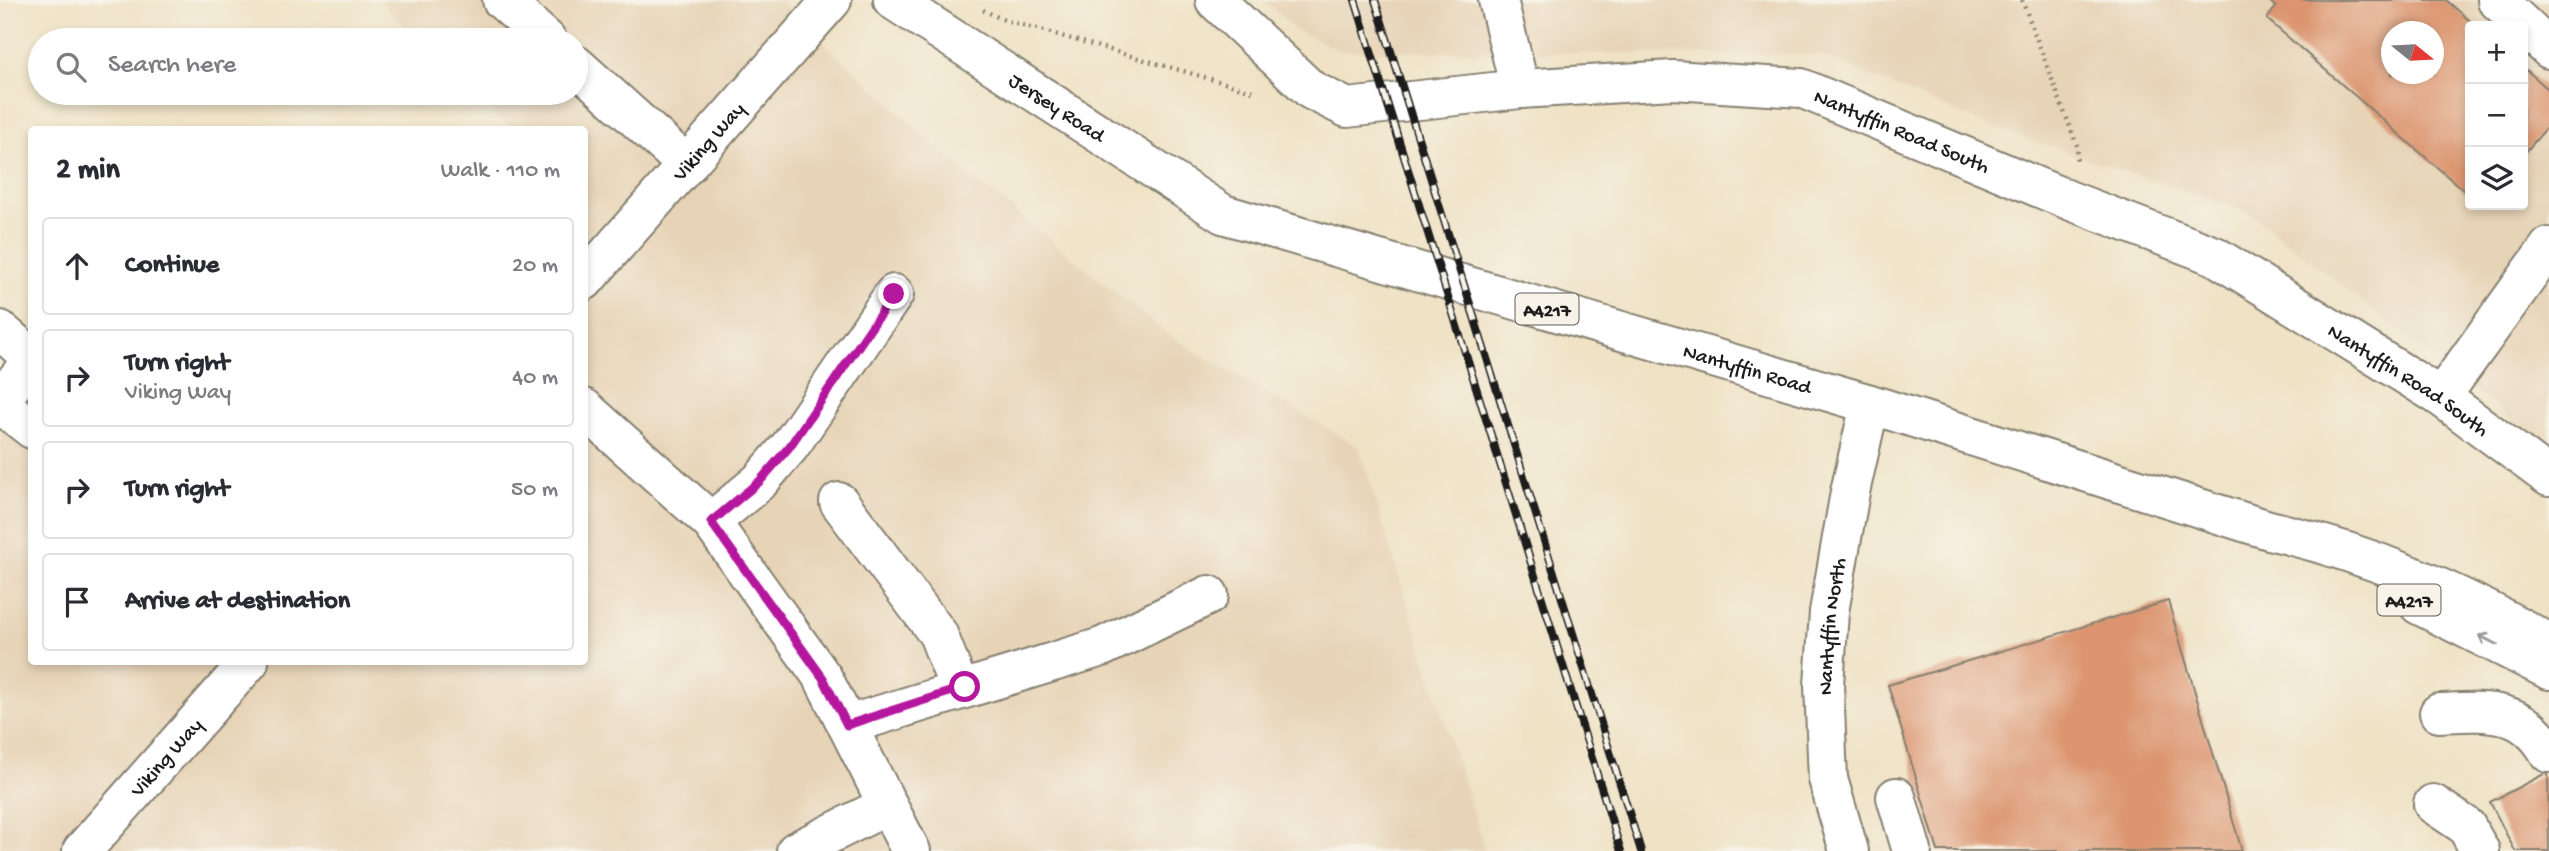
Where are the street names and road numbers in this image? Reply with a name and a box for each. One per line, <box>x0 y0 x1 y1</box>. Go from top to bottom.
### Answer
street label: Jersey Road <box>1003 69 1110 151</box>
street label: Nantyffin Road South <box>1809 86 1992 181</box>
street label: Viking Way <box>668 98 752 188</box>
road number: A4217 <box>1516 294 1578 324</box>
street label: Nantyffin Road South <box>2322 320 2492 444</box>
street label: Nantyffin Road <box>1679 341 1815 403</box>
street label: Nantyffin North <box>1815 556 1854 696</box>
road number: A4217 <box>2378 584 2440 615</box>
street label: Viking Way <box>126 714 210 804</box>

